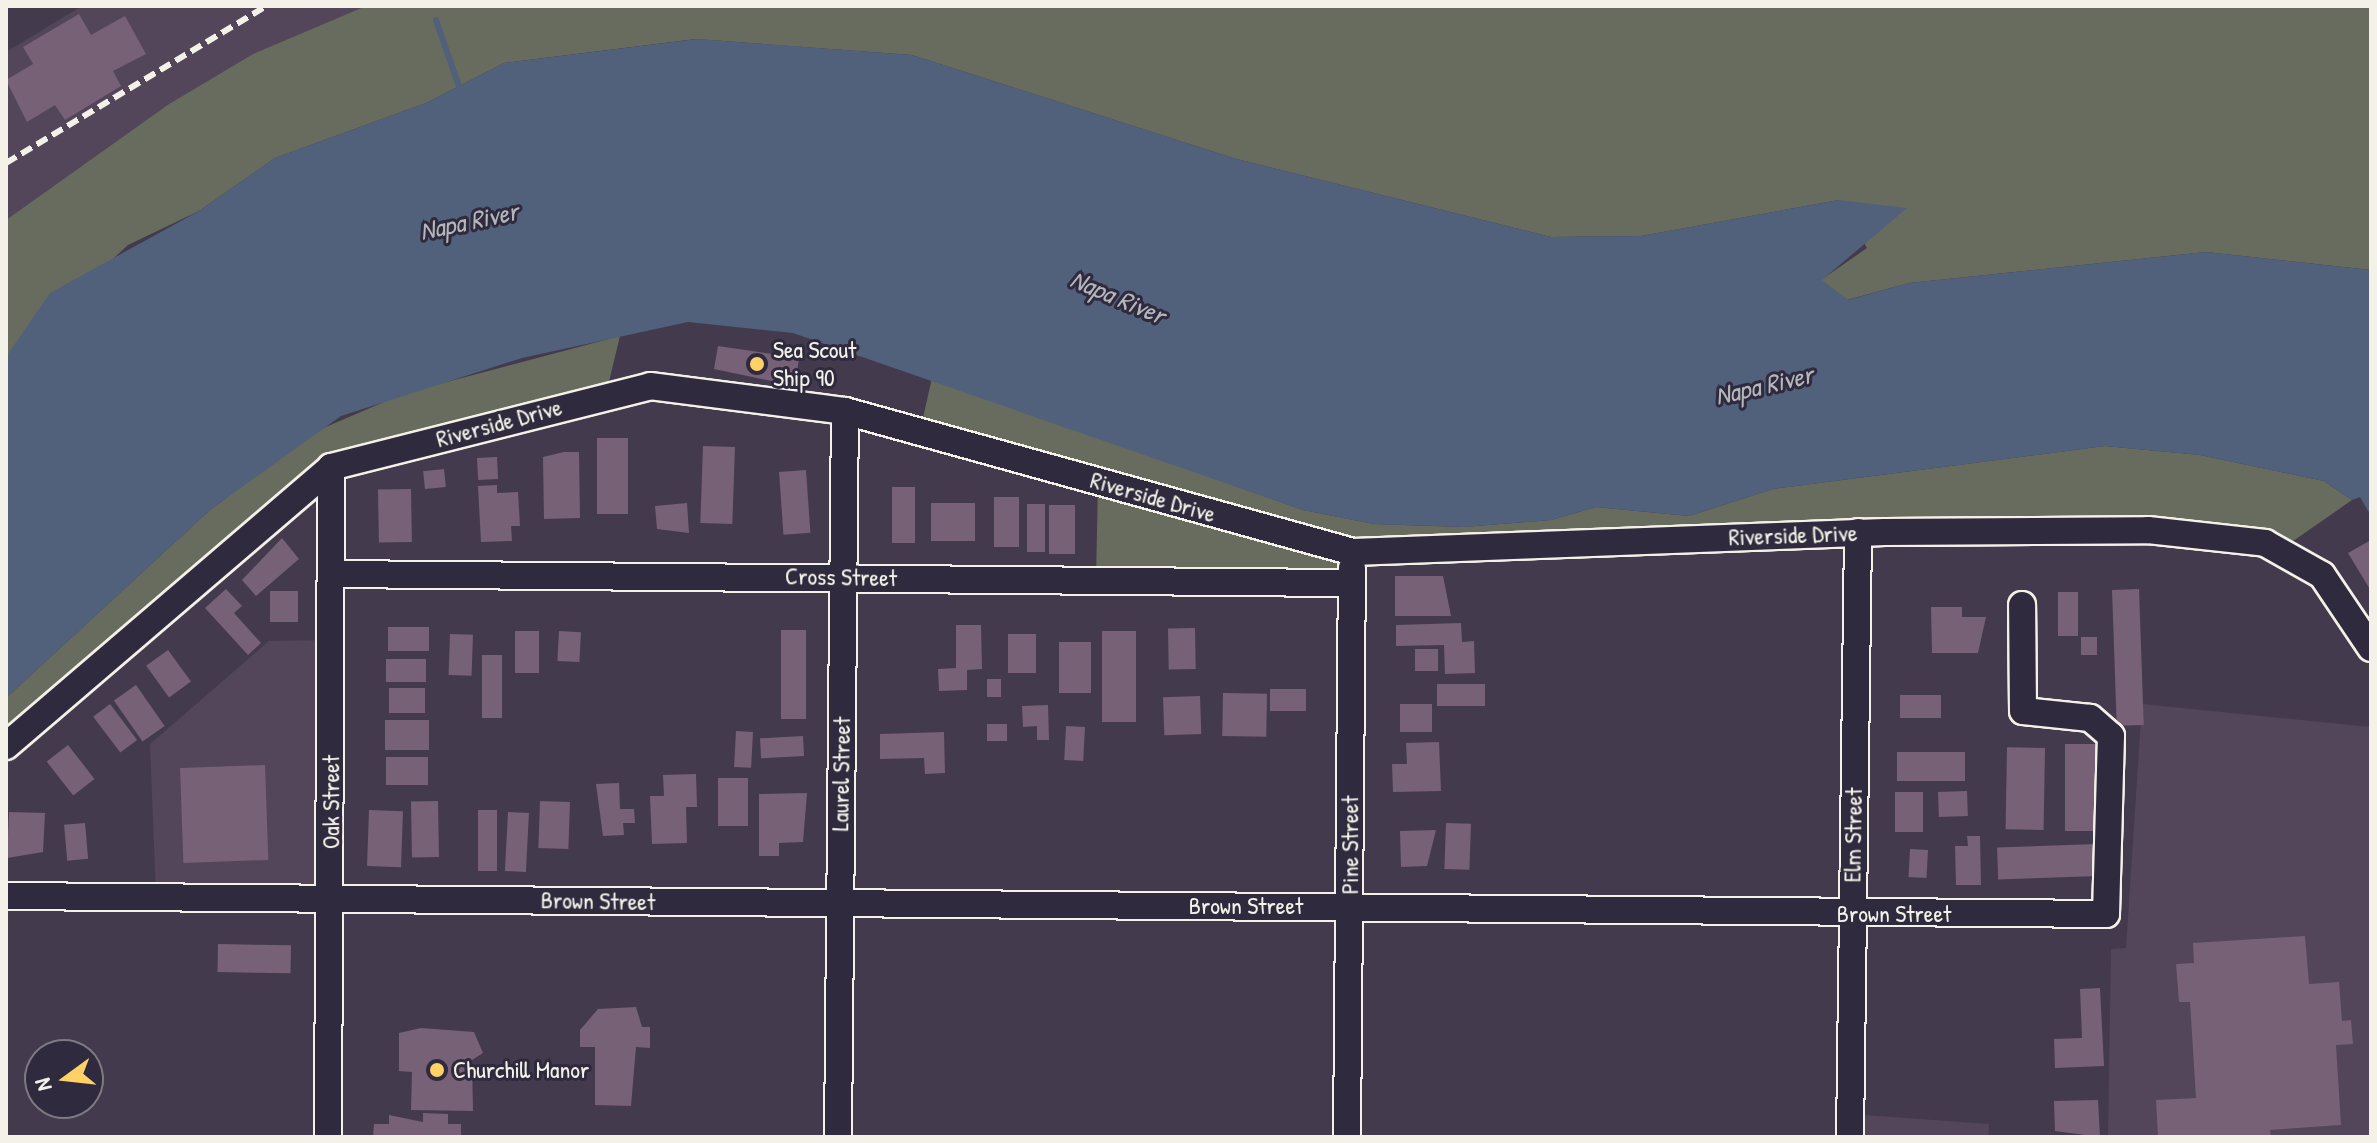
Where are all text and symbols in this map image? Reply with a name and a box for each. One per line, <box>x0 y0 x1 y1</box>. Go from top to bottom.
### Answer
water label: Napa River <box>417 195 521 247</box>
water label: Napa River <box>1066 263 1170 331</box>
place label: Sea Scout Ship 90 <box>773 336 856 392</box>
marker: Sea Scout Ship 90 <box>748 355 766 373</box>
water label: Napa River <box>1712 359 1816 411</box>
street label: Riverside Drive <box>433 392 565 454</box>
street label: Riverside Drive <box>1087 465 1219 529</box>
street label: Riverside Drive <box>1728 518 1858 552</box>
street label: Cross Street <box>785 562 897 592</box>
street label: Laurel Street <box>826 717 856 831</box>
street label: Oak Street <box>317 755 345 849</box>
street label: Elm Street <box>1838 787 1868 883</box>
street label: Pine Street <box>1336 796 1364 894</box>
street label: Brown Street <box>541 886 655 916</box>
street label: Brown Street <box>1189 892 1303 920</box>
street label: Brown Street <box>1837 900 1951 928</box>
north arrow <box>24 1039 104 1119</box>
place label: Churchill Manor <box>453 1056 589 1084</box>
marker: Churchill Manor <box>428 1061 446 1079</box>
text: N <box>27 1075 59 1094</box>

